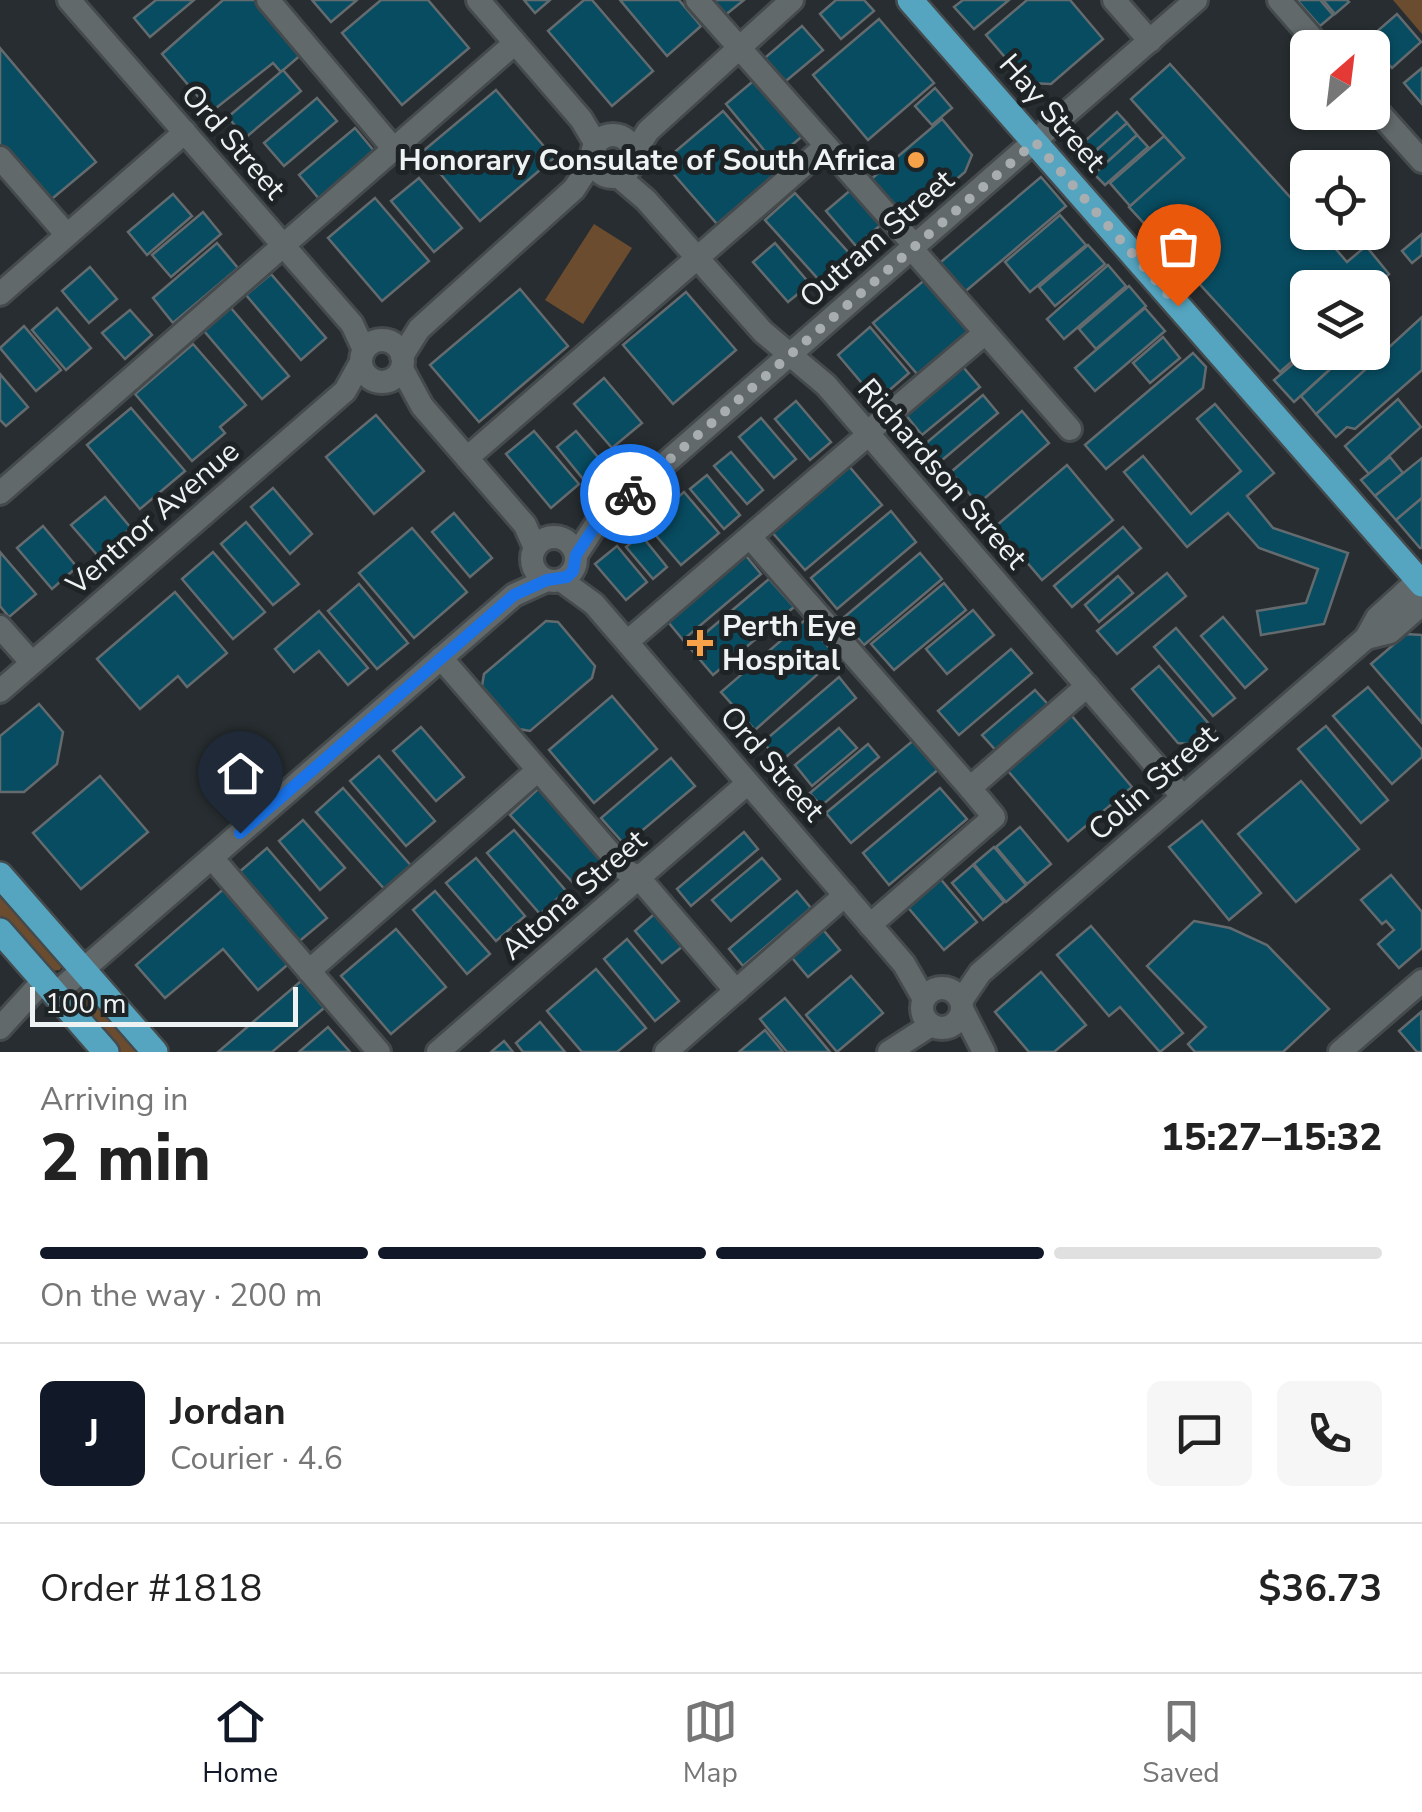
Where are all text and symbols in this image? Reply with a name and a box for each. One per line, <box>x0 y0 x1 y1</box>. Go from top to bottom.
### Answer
north arrow <box>1290 30 1390 130</box>
map controls <box>1290 30 1390 370</box>
street label: Hay Street <box>989 45 1115 181</box>
street label: Ord Street <box>171 75 295 209</box>
place label: Honorary Consulate of South Africa <box>399 140 896 181</box>
marker: Honorary Consulate of South Africa <box>905 149 927 171</box>
button: locate <box>1290 150 1390 250</box>
street label: Outram Street <box>791 160 963 317</box>
pin <box>1136 204 1221 307</box>
icon: bag <box>1151 219 1206 274</box>
button: layers <box>1290 270 1390 370</box>
street label: Richardson Street <box>848 370 1036 578</box>
street label: Ventnor Avenue <box>57 431 248 605</box>
courier <box>580 444 680 544</box>
icon: bike <box>603 467 658 522</box>
place label: Perth Eye Hospital <box>722 606 856 681</box>
marker: Perth Eye Hospital <box>687 630 713 656</box>
street label: Ord Street <box>710 697 834 831</box>
street label: Colin Street <box>1080 715 1227 850</box>
pin <box>198 731 283 834</box>
icon: home <box>213 746 268 801</box>
street label: Altona Street <box>493 820 656 970</box>
scale bar <box>30 982 298 1026</box>
text: 100 m <box>45 985 127 1023</box>
text: Arriving in <box>40 1078 188 1121</box>
text: 15:27–15:32 <box>1161 1112 1382 1163</box>
text: 2 min <box>40 1114 211 1203</box>
text: On the way · 200 m <box>40 1274 322 1317</box>
button: chat <box>1147 1381 1252 1486</box>
button: phone <box>1277 1381 1382 1486</box>
text: Jordan <box>170 1386 286 1437</box>
text: J <box>86 1408 99 1459</box>
text: Courier · 4.6 <box>170 1437 343 1480</box>
text: Order #1818 <box>40 1563 262 1614</box>
text: $36.73 <box>1259 1563 1382 1614</box>
tab: Home <box>202 1694 278 1792</box>
tab: Map <box>683 1694 738 1792</box>
tab: Saved <box>1142 1694 1220 1792</box>

